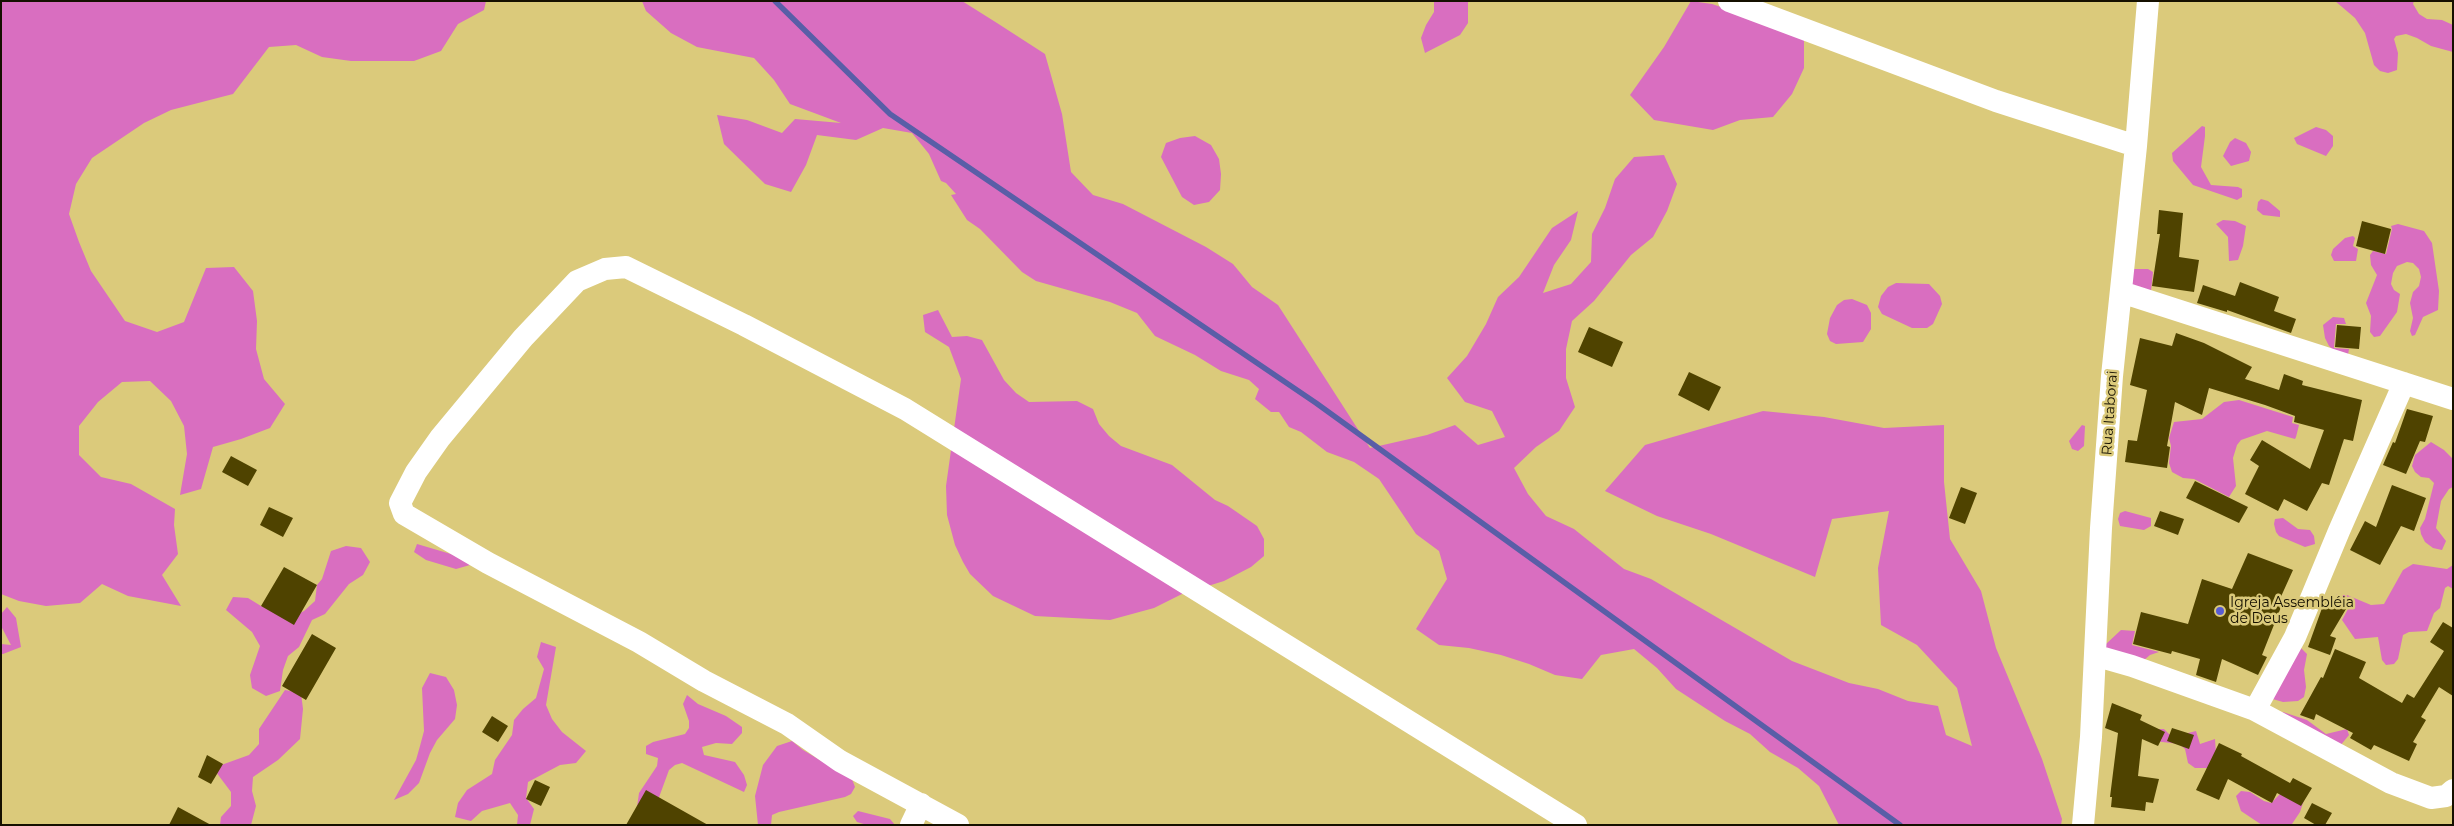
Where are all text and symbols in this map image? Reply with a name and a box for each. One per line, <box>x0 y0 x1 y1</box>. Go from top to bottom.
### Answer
street label: Rua Itaborai <box>2099 370 2121 456</box>
place label: Igreja Assembléia de Deus <box>2230 595 2354 628</box>
marker: Igreja Assembléia de Deus <box>2214 605 2226 617</box>

